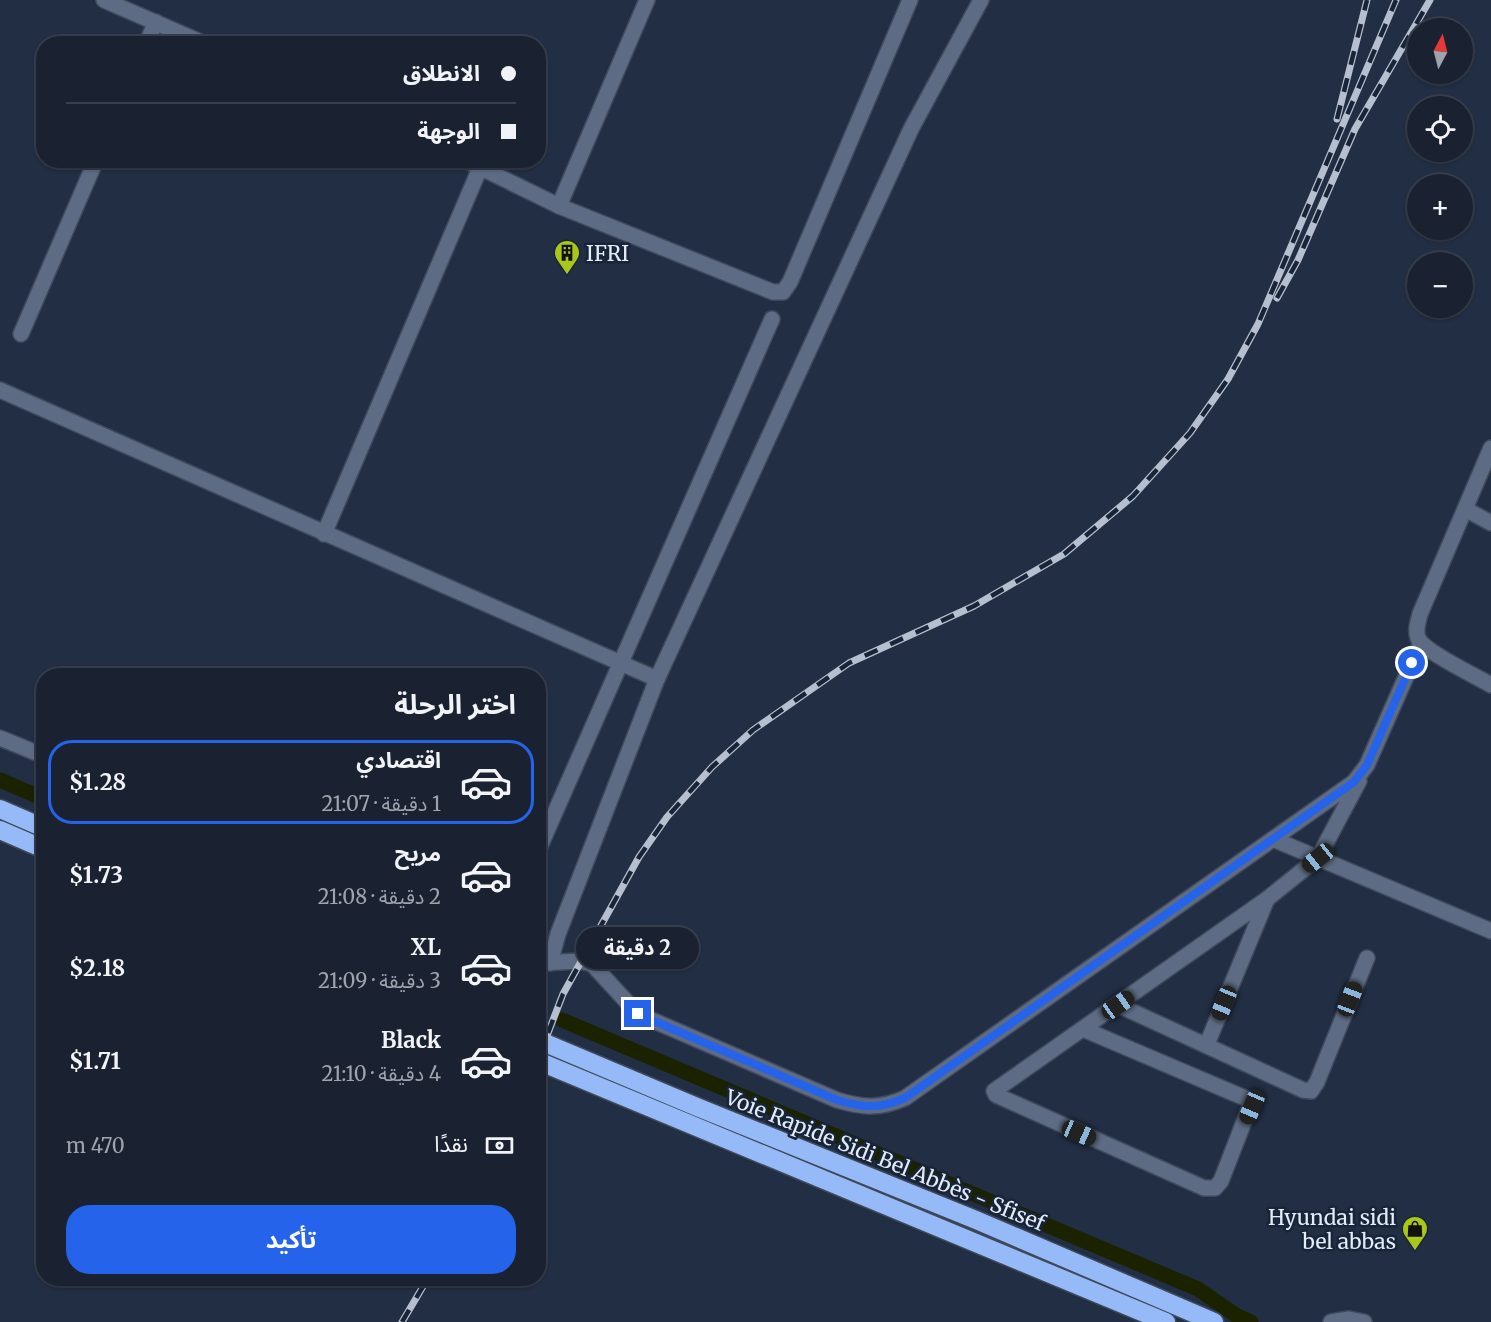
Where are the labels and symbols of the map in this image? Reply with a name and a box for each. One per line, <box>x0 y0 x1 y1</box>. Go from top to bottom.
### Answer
north arrow <box>1407 18 1473 84</box>
building icon: IFRI <box>552 238 582 276</box>
place label: IFRI <box>586 240 629 267</box>
route start <box>1398 649 1425 676</box>
car <box>1298 840 1338 876</box>
callout: 2 دقيقة <box>576 927 700 969</box>
car <box>1335 979 1365 1019</box>
car <box>1209 983 1239 1023</box>
car <box>1098 987 1138 1023</box>
route end <box>624 1000 651 1027</box>
street label: Voie Rapide Sidi Bel Abbès - Sfisef <box>720 1083 1050 1237</box>
car <box>1237 1087 1267 1127</box>
car <box>1059 1117 1099 1149</box>
place label: Hyundai sidi bel abbas <box>1268 1204 1396 1255</box>
shop icon: Hyundai sidi bel abbas <box>1400 1214 1430 1252</box>

